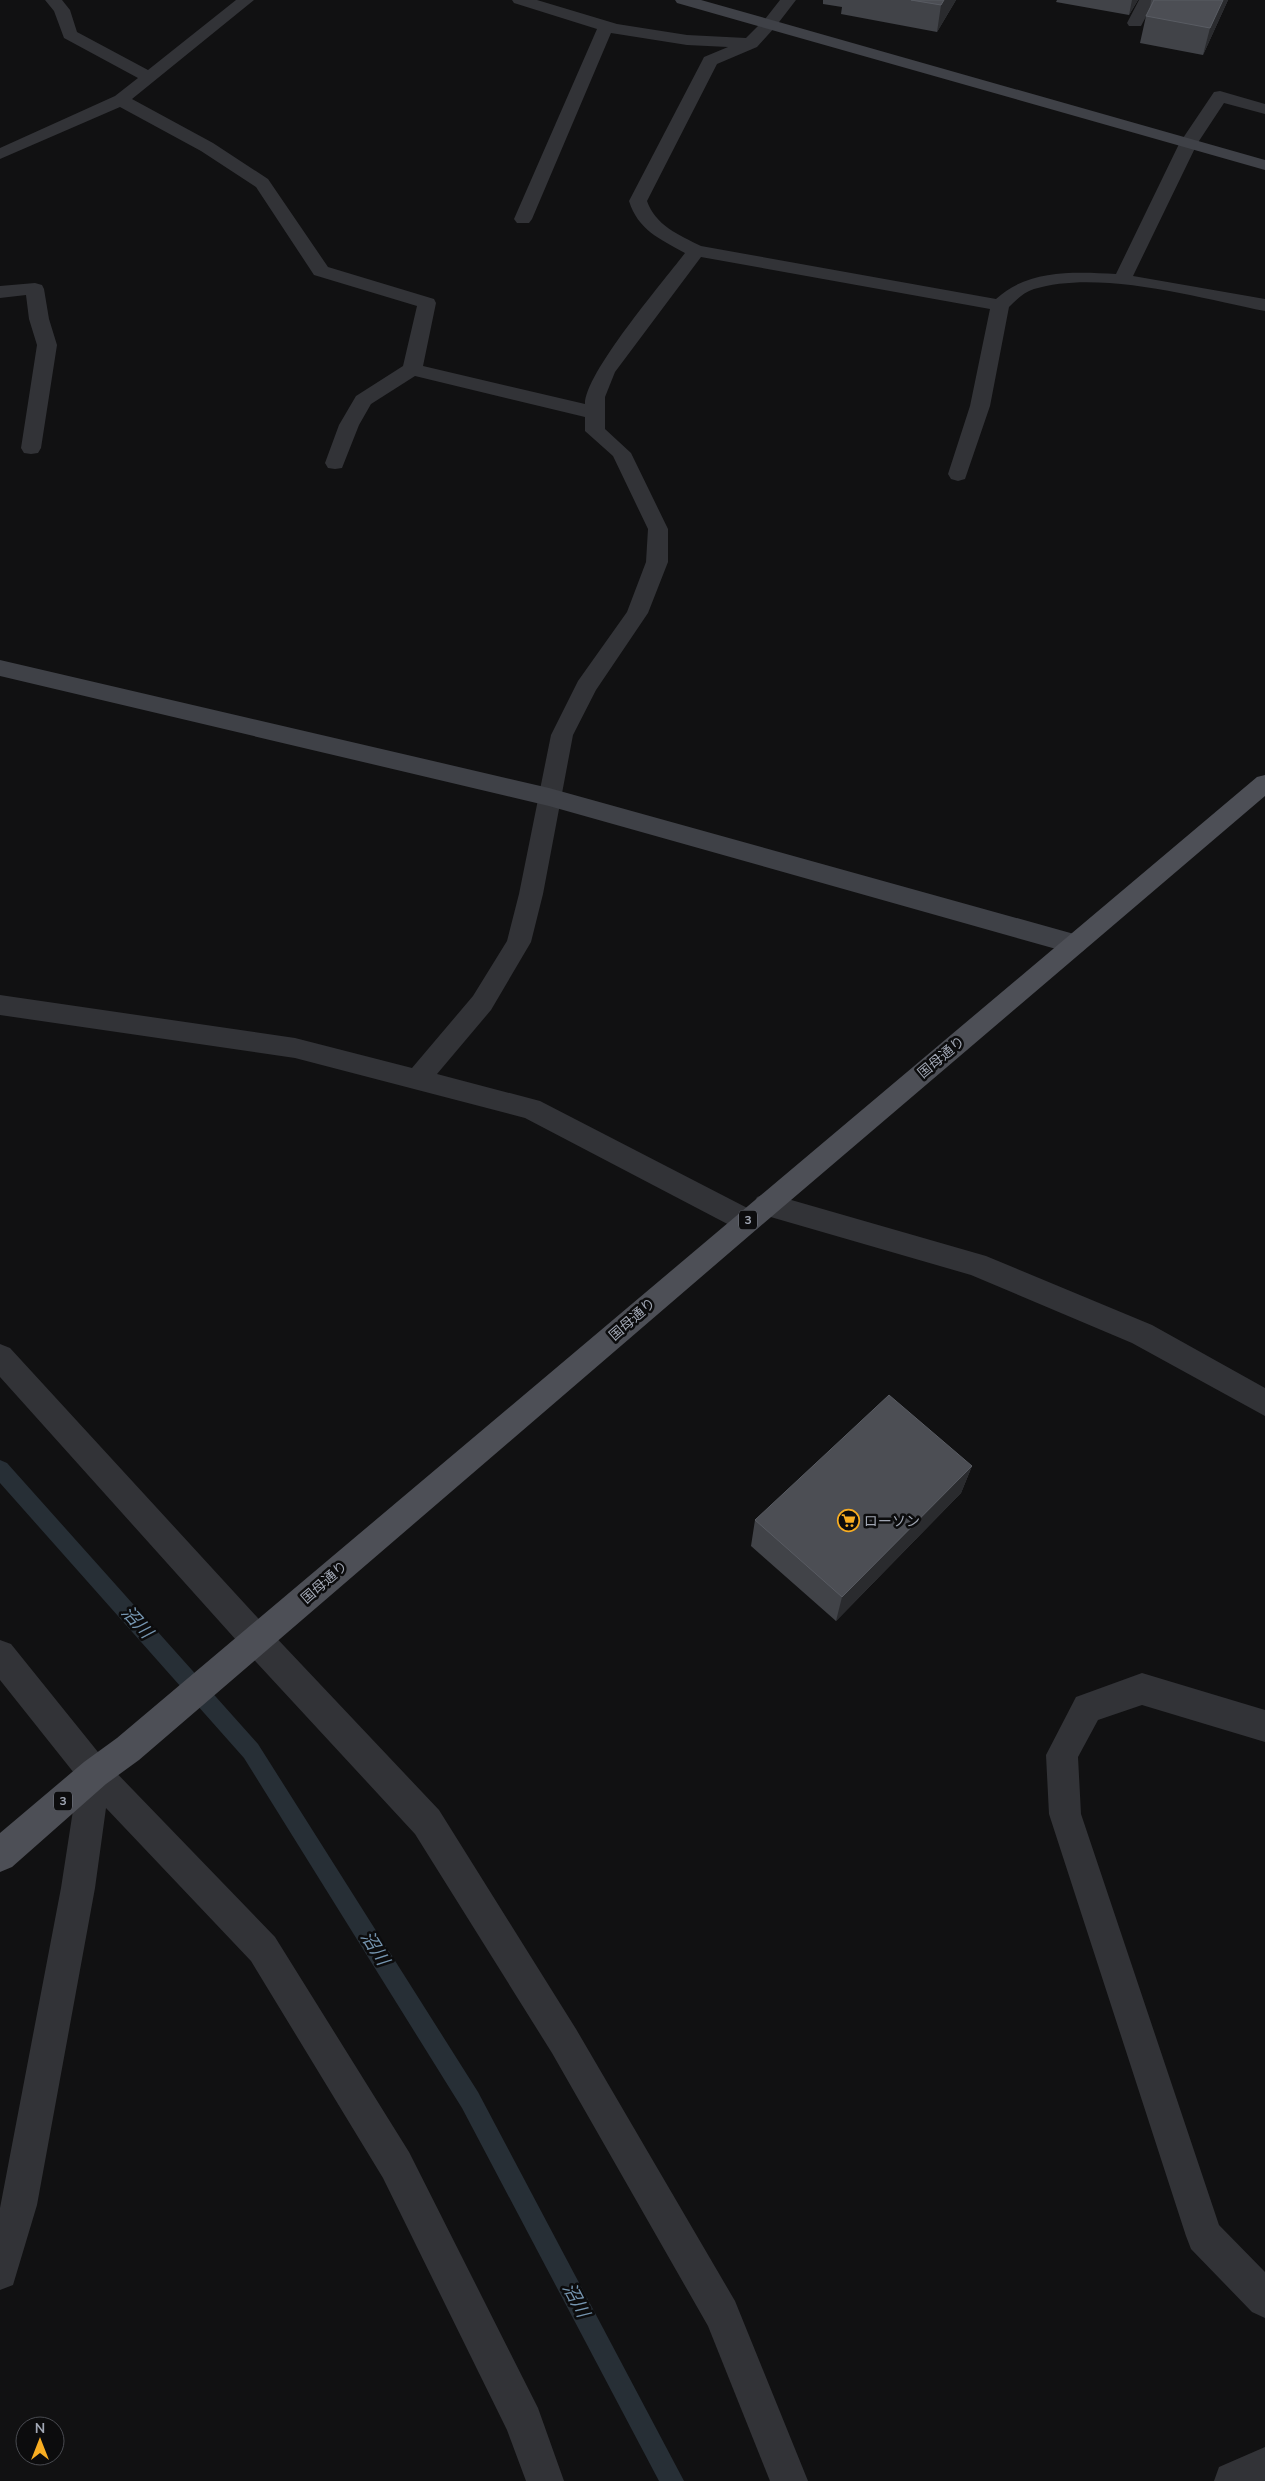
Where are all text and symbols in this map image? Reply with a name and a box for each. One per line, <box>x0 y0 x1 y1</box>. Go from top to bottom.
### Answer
street label: 国母通り <box>914 1032 969 1083</box>
road number: 3 <box>739 1210 757 1230</box>
street label: 国母通り <box>605 1294 660 1345</box>
supermarket icon: ローソン <box>836 1509 860 1533</box>
place label: ローソン <box>864 1512 920 1531</box>
street label: 国母通り <box>297 1557 352 1608</box>
water label: 沼川 <box>116 1601 159 1645</box>
road number: 3 <box>54 1792 72 1810</box>
water label: 沼川 <box>355 1926 396 1971</box>
water label: 沼川 <box>557 2278 596 2323</box>
north arrow <box>15 2416 65 2466</box>
text: N <box>35 2419 45 2438</box>

